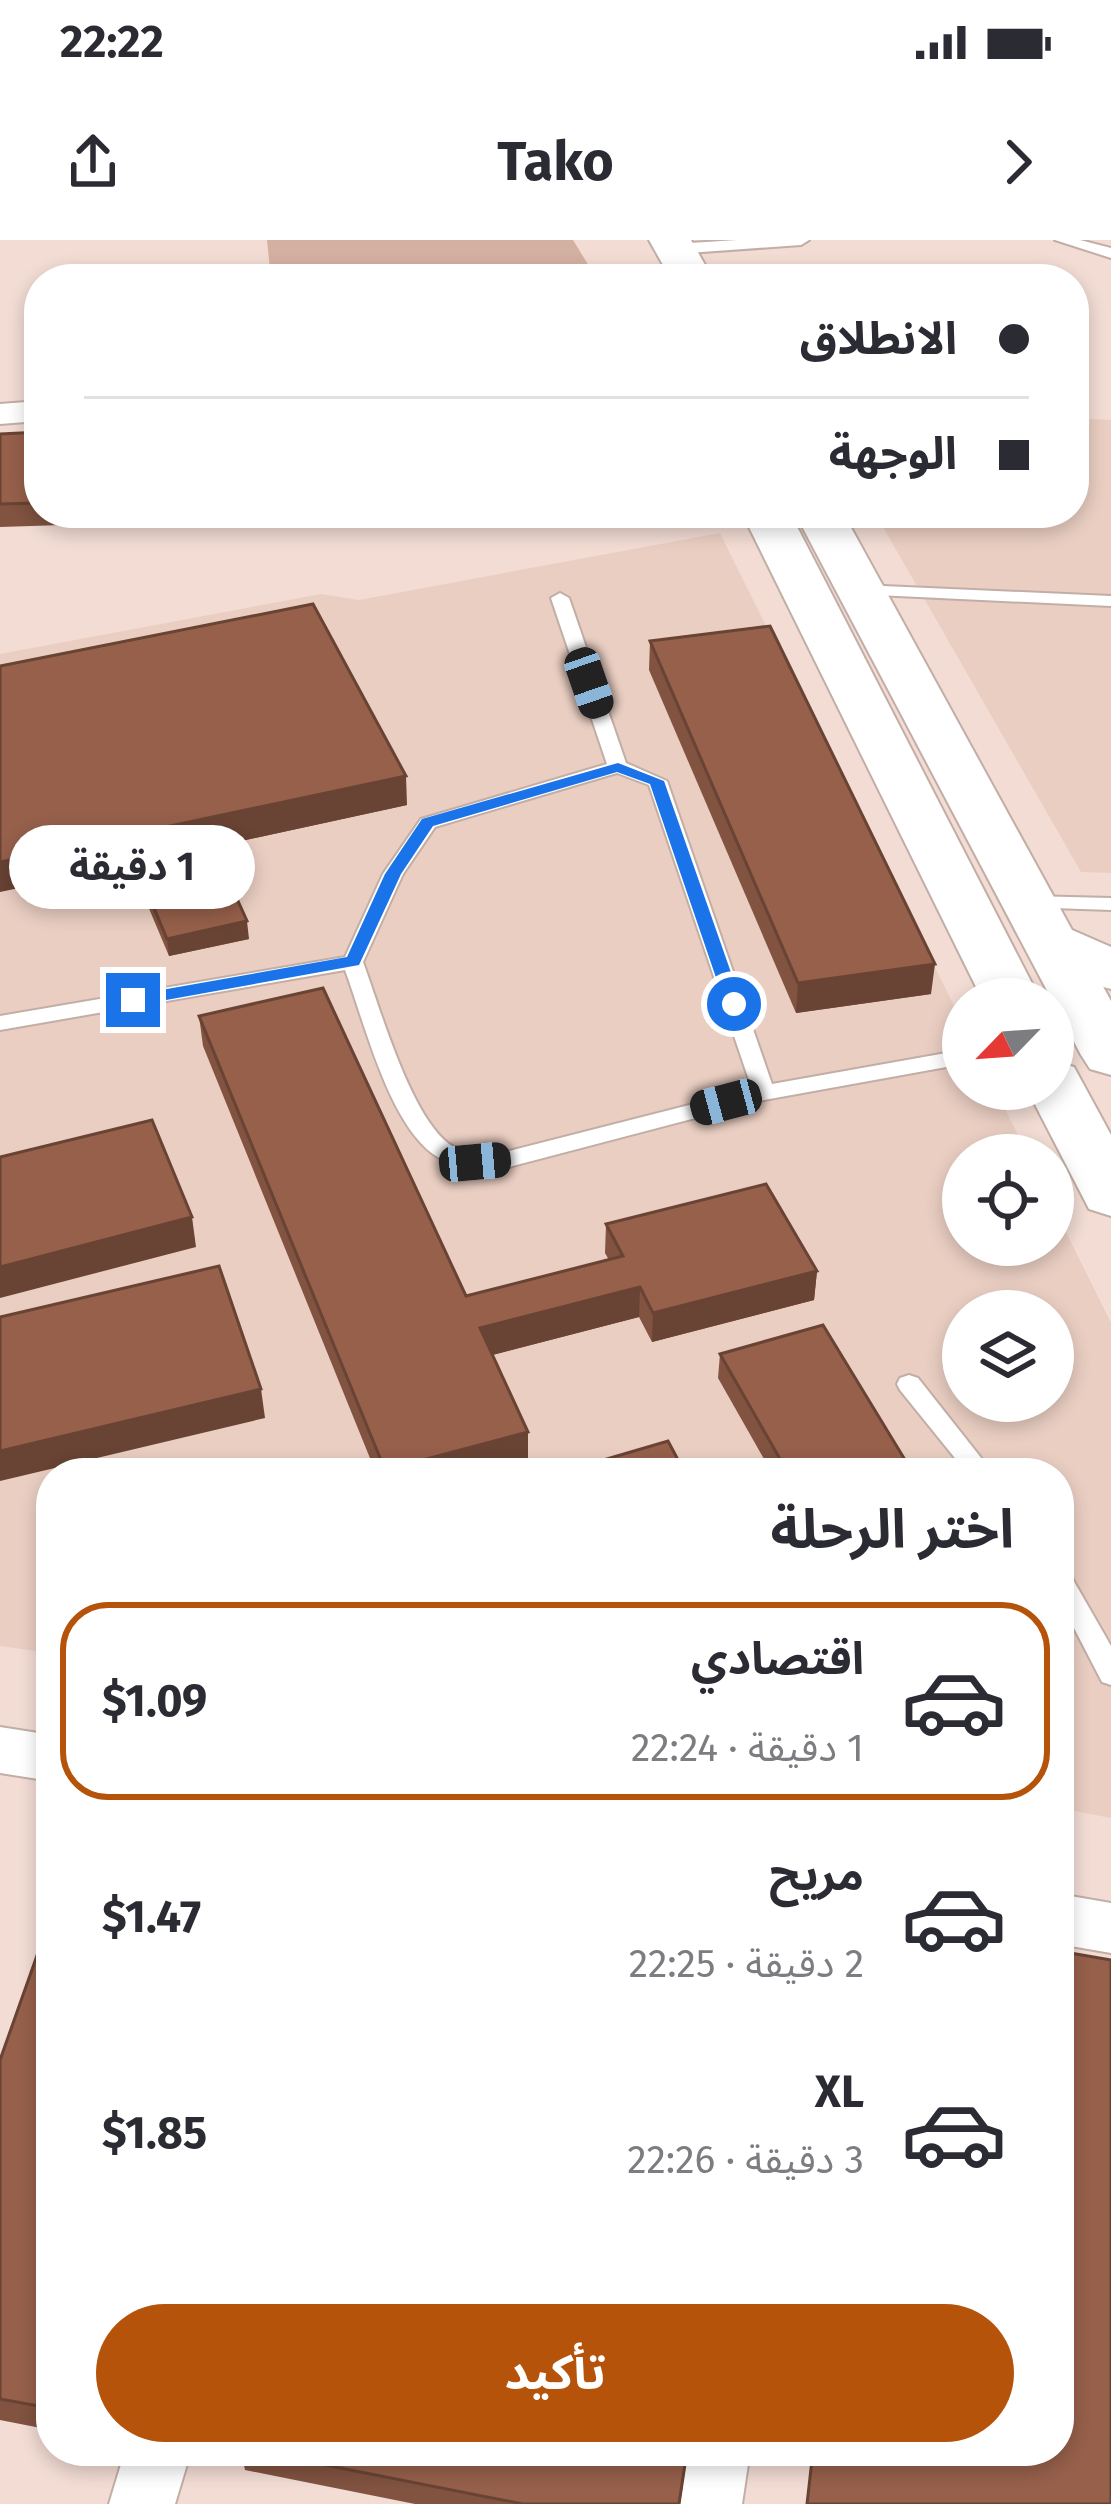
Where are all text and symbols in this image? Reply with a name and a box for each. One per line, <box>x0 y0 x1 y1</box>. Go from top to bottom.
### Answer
text: 22:22 <box>60 15 164 69</box>
icon: share <box>60 129 126 195</box>
icon: forward <box>985 129 1051 195</box>
text: Tako <box>497 130 614 194</box>
text: الانطلاق <box>800 312 957 366</box>
text: الوجهة <box>829 427 957 481</box>
car <box>560 643 618 723</box>
callout: 1 دقيقة <box>10 826 256 910</box>
text: 1 دقيقة <box>69 844 195 890</box>
route end <box>106 973 160 1027</box>
route start <box>707 977 761 1031</box>
north arrow <box>942 978 1074 1110</box>
map controls <box>942 978 1074 1422</box>
car <box>687 1075 765 1129</box>
button: locate <box>942 1134 1074 1266</box>
car <box>438 1141 512 1183</box>
button: layers <box>942 1290 1074 1422</box>
text: اختر الرحلة <box>771 1498 1014 1562</box>
text: اقتصادي <box>691 1632 864 1686</box>
icon: car <box>900 1647 1008 1755</box>
text: $1.09 <box>102 1674 207 1728</box>
text: 1 دقيقة · 22:24 <box>631 1725 864 1771</box>
text: مريح <box>769 1848 864 1902</box>
icon: car <box>900 1863 1008 1971</box>
text: $1.47 <box>102 1890 201 1944</box>
text: 2 دقيقة · 22:25 <box>629 1941 864 1987</box>
text: XL <box>815 2065 864 2119</box>
icon: car <box>900 2079 1008 2187</box>
text: $1.85 <box>102 2106 207 2160</box>
text: 3 دقيقة · 22:26 <box>627 2137 864 2183</box>
button: تأكيد <box>96 2304 1014 2442</box>

